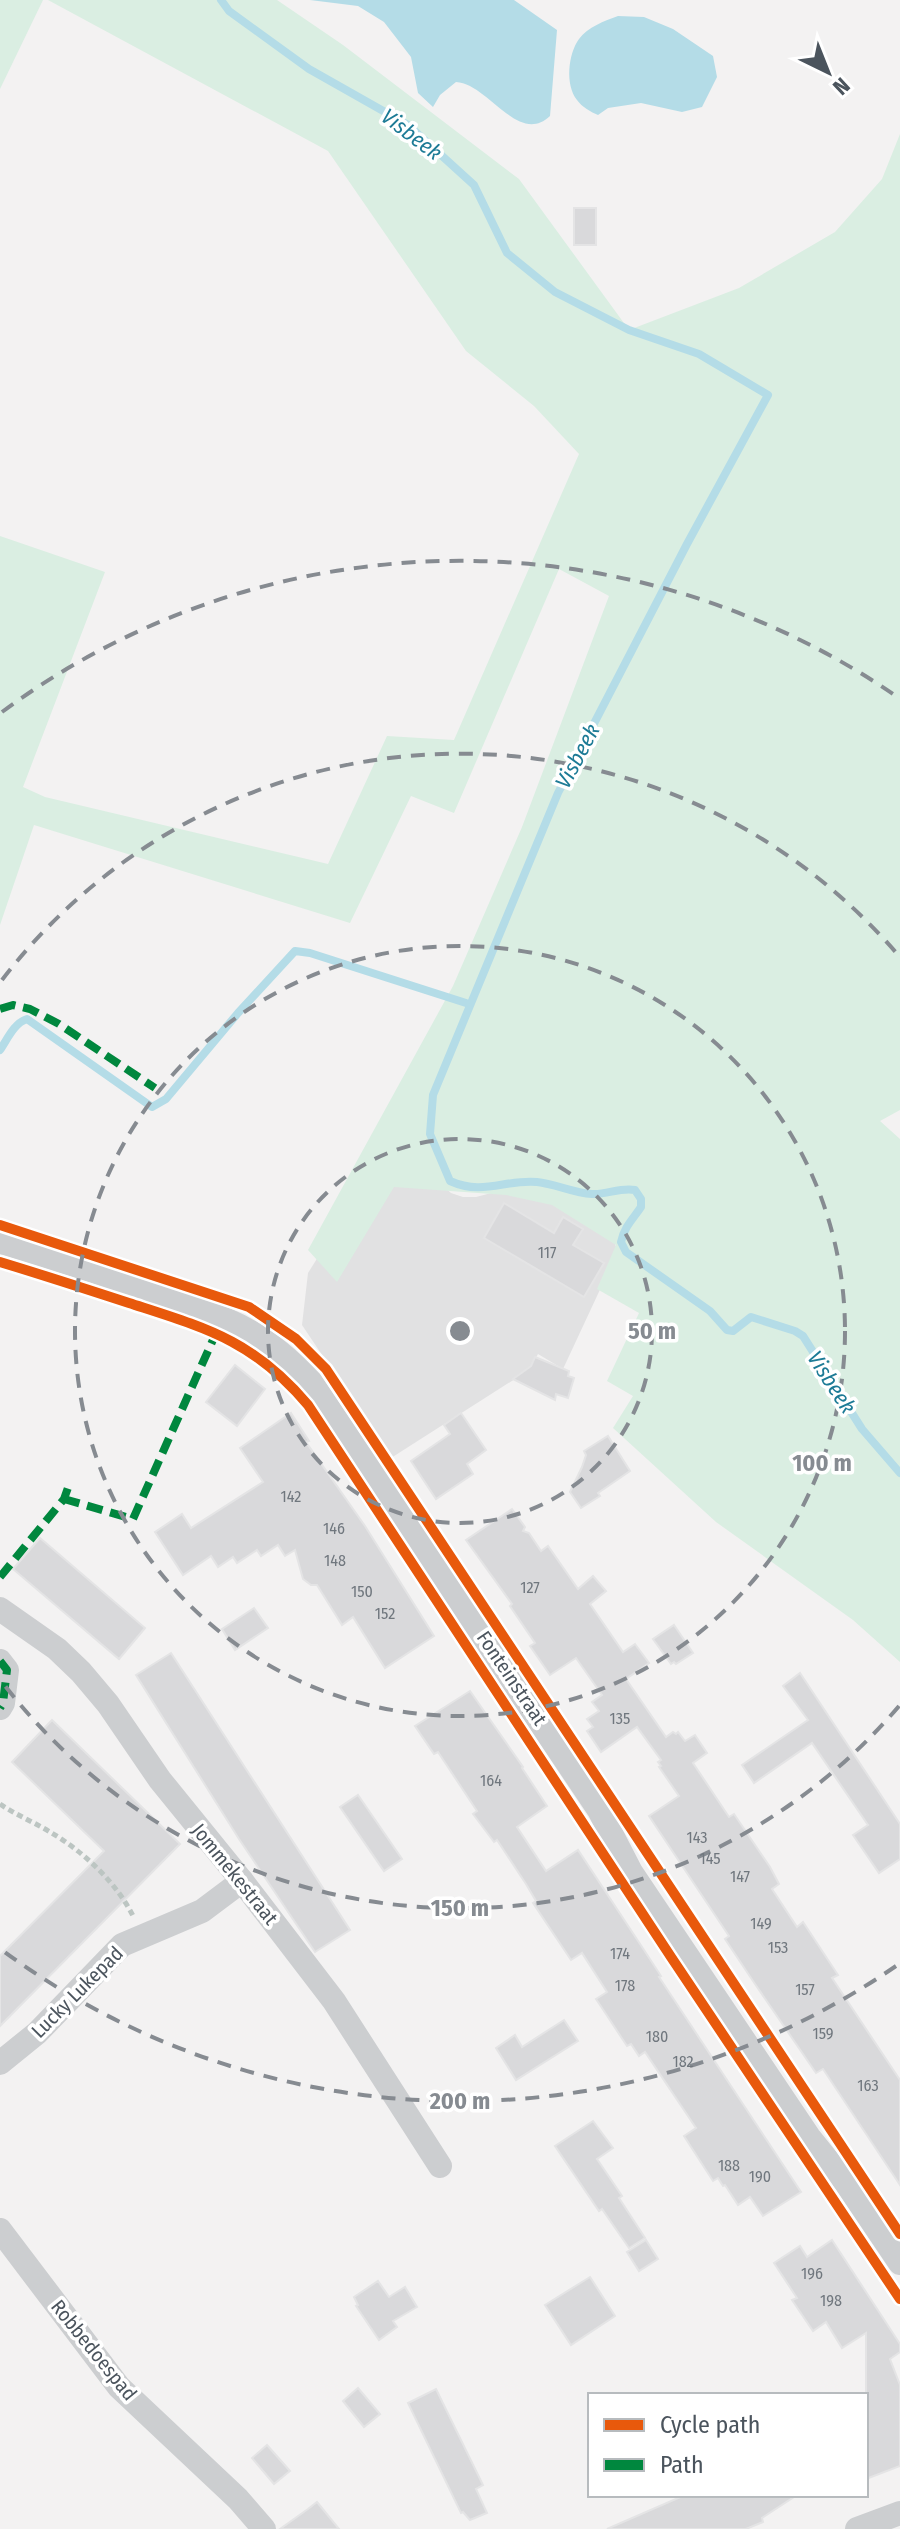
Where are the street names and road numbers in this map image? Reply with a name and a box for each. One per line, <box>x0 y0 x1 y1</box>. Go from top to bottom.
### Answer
street label: Fonteinstraat <box>472 1626 552 1730</box>
street label: Jommekestraat <box>187 1819 283 1930</box>
street label: Lucky Lukepad <box>26 1941 128 2043</box>
street label: Robbedoespad <box>46 2295 142 2405</box>

